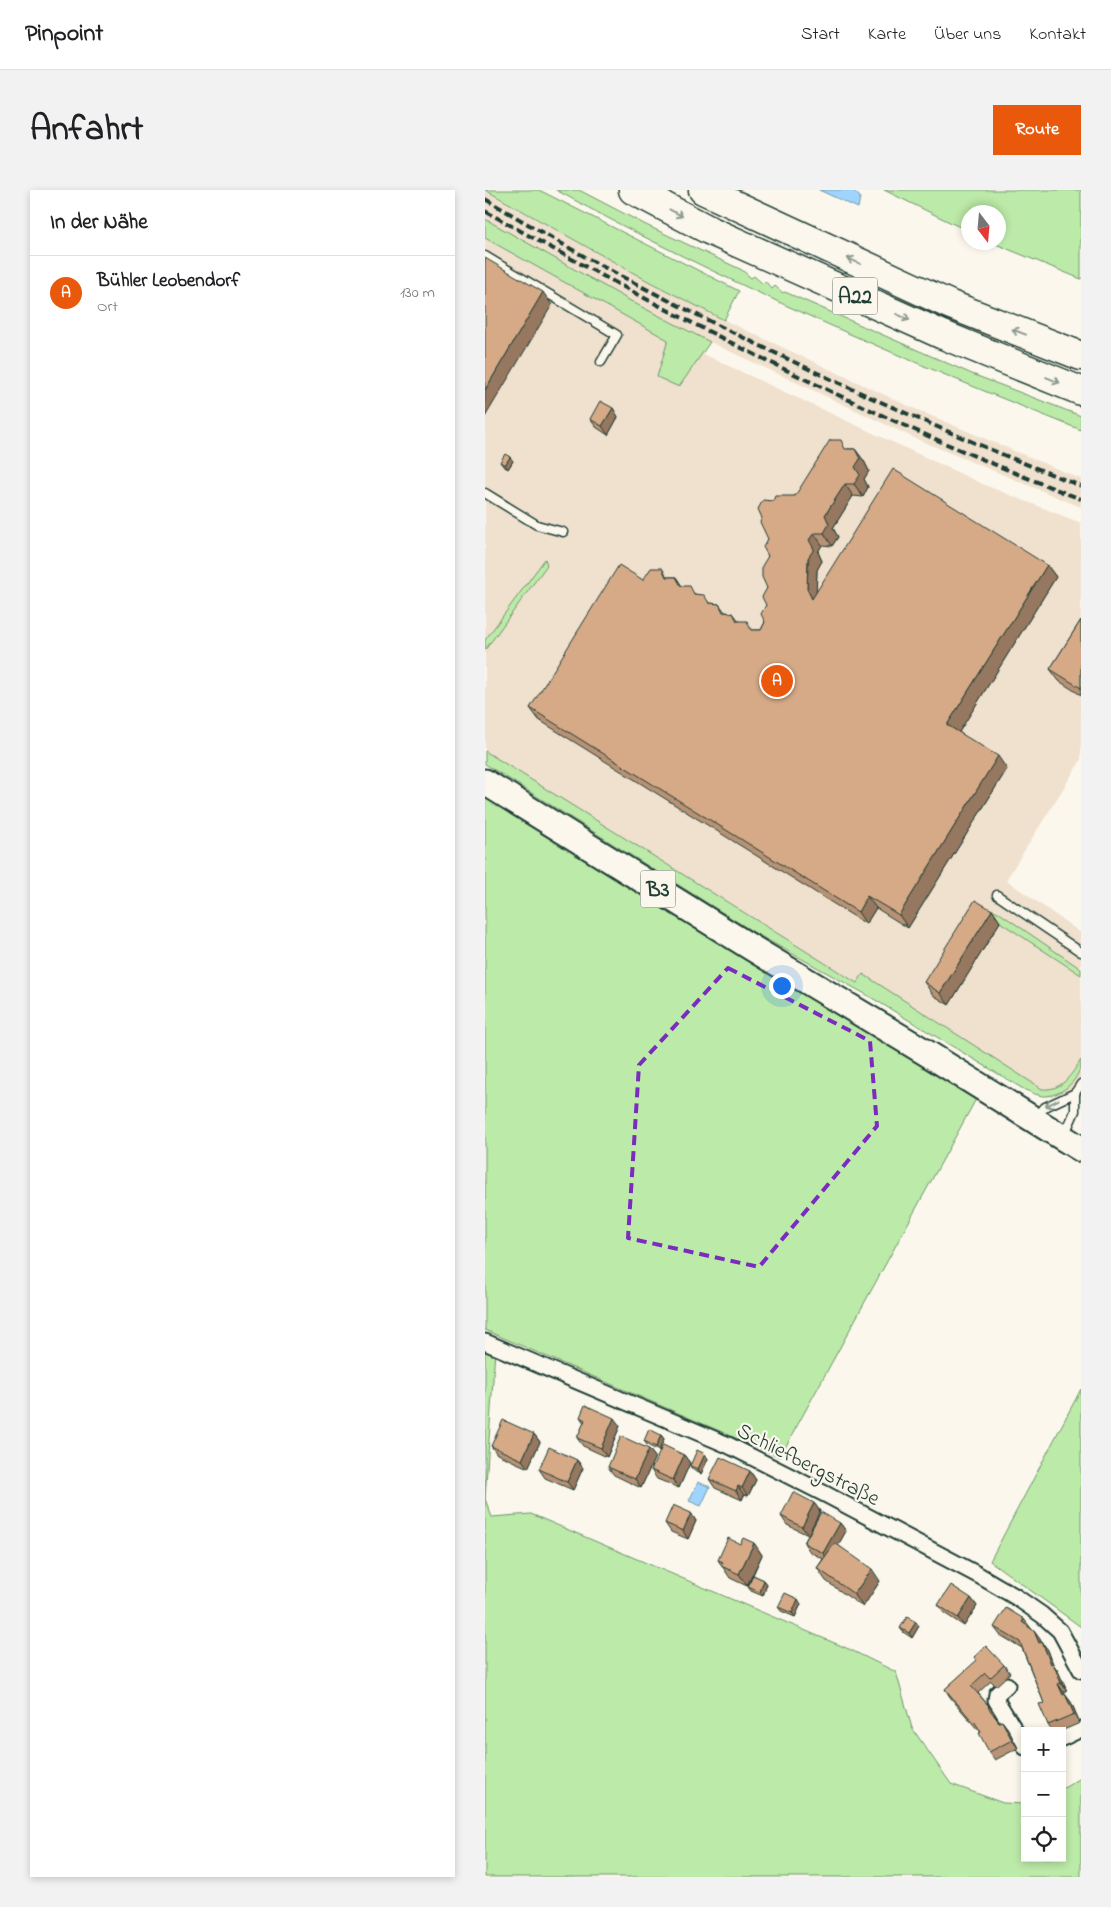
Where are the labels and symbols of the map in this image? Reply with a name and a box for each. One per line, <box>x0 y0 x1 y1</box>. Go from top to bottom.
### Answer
north arrow <box>961 205 1006 250</box>
one-way arrow <box>668 209 683 218</box>
one-way arrow <box>847 255 862 265</box>
road number: A22 <box>833 278 877 314</box>
one-way arrow <box>895 313 910 323</box>
one-way arrow <box>1012 327 1027 336</box>
one-way arrow <box>1045 375 1060 385</box>
pin: A <box>761 662 793 700</box>
road number: B3 <box>641 871 675 908</box>
your location <box>769 973 795 999</box>
one-way arrow <box>1045 1098 1060 1108</box>
street label: Schliefbergstraße <box>730 1416 885 1516</box>

